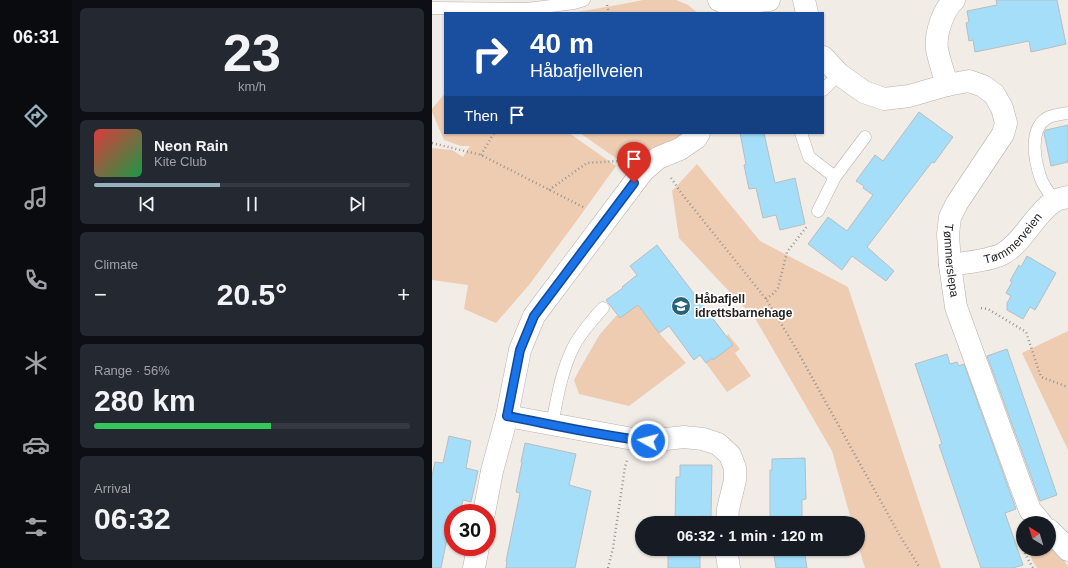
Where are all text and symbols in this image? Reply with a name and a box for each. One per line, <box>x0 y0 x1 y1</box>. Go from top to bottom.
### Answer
text: 23 <box>223 24 281 82</box>
text: 06:31 <box>13 27 59 47</box>
icon: right <box>464 28 516 80</box>
text: 40 m <box>530 28 594 59</box>
text: Håbafjellveien <box>530 61 643 81</box>
text: km/h <box>238 79 266 94</box>
icon: directions <box>22 102 50 130</box>
icon: arrive <box>506 104 528 126</box>
text: Then <box>464 107 498 124</box>
text: Neon Rain <box>154 137 228 154</box>
pin <box>617 142 651 183</box>
icon: arrive <box>623 148 645 170</box>
text: Kite Club <box>154 154 207 169</box>
icon: music <box>22 184 50 212</box>
icon: previous <box>136 193 158 215</box>
icon: pause <box>241 193 263 215</box>
icon: next <box>346 193 368 215</box>
street label: Tømmerveien <box>982 210 1045 267</box>
street label: Tømmerslepa <box>941 223 962 298</box>
text: Climate <box>94 257 138 272</box>
icon: phone <box>22 266 50 294</box>
text: 20.5° <box>217 278 287 311</box>
text: − <box>94 282 107 307</box>
text: + <box>397 282 410 307</box>
place label: Håbafjell idrettsbarnehage <box>695 292 793 320</box>
school or university icon: Håbafjell idrettsbarnehage <box>670 295 692 317</box>
icon: climate <box>22 349 50 377</box>
text: Range · 56% <box>94 363 170 378</box>
text: 280 km <box>94 384 196 417</box>
position arrow <box>627 420 669 462</box>
icon: car <box>22 431 50 459</box>
text: Arrival <box>94 481 131 496</box>
text: 06:32 <box>94 502 171 535</box>
speed limit sign: 30 <box>444 504 496 556</box>
icon: filters <box>22 513 50 541</box>
north arrow <box>1016 516 1056 556</box>
map controls <box>1016 516 1056 556</box>
text: 06:32 · 1 min · 120 m <box>677 527 823 544</box>

